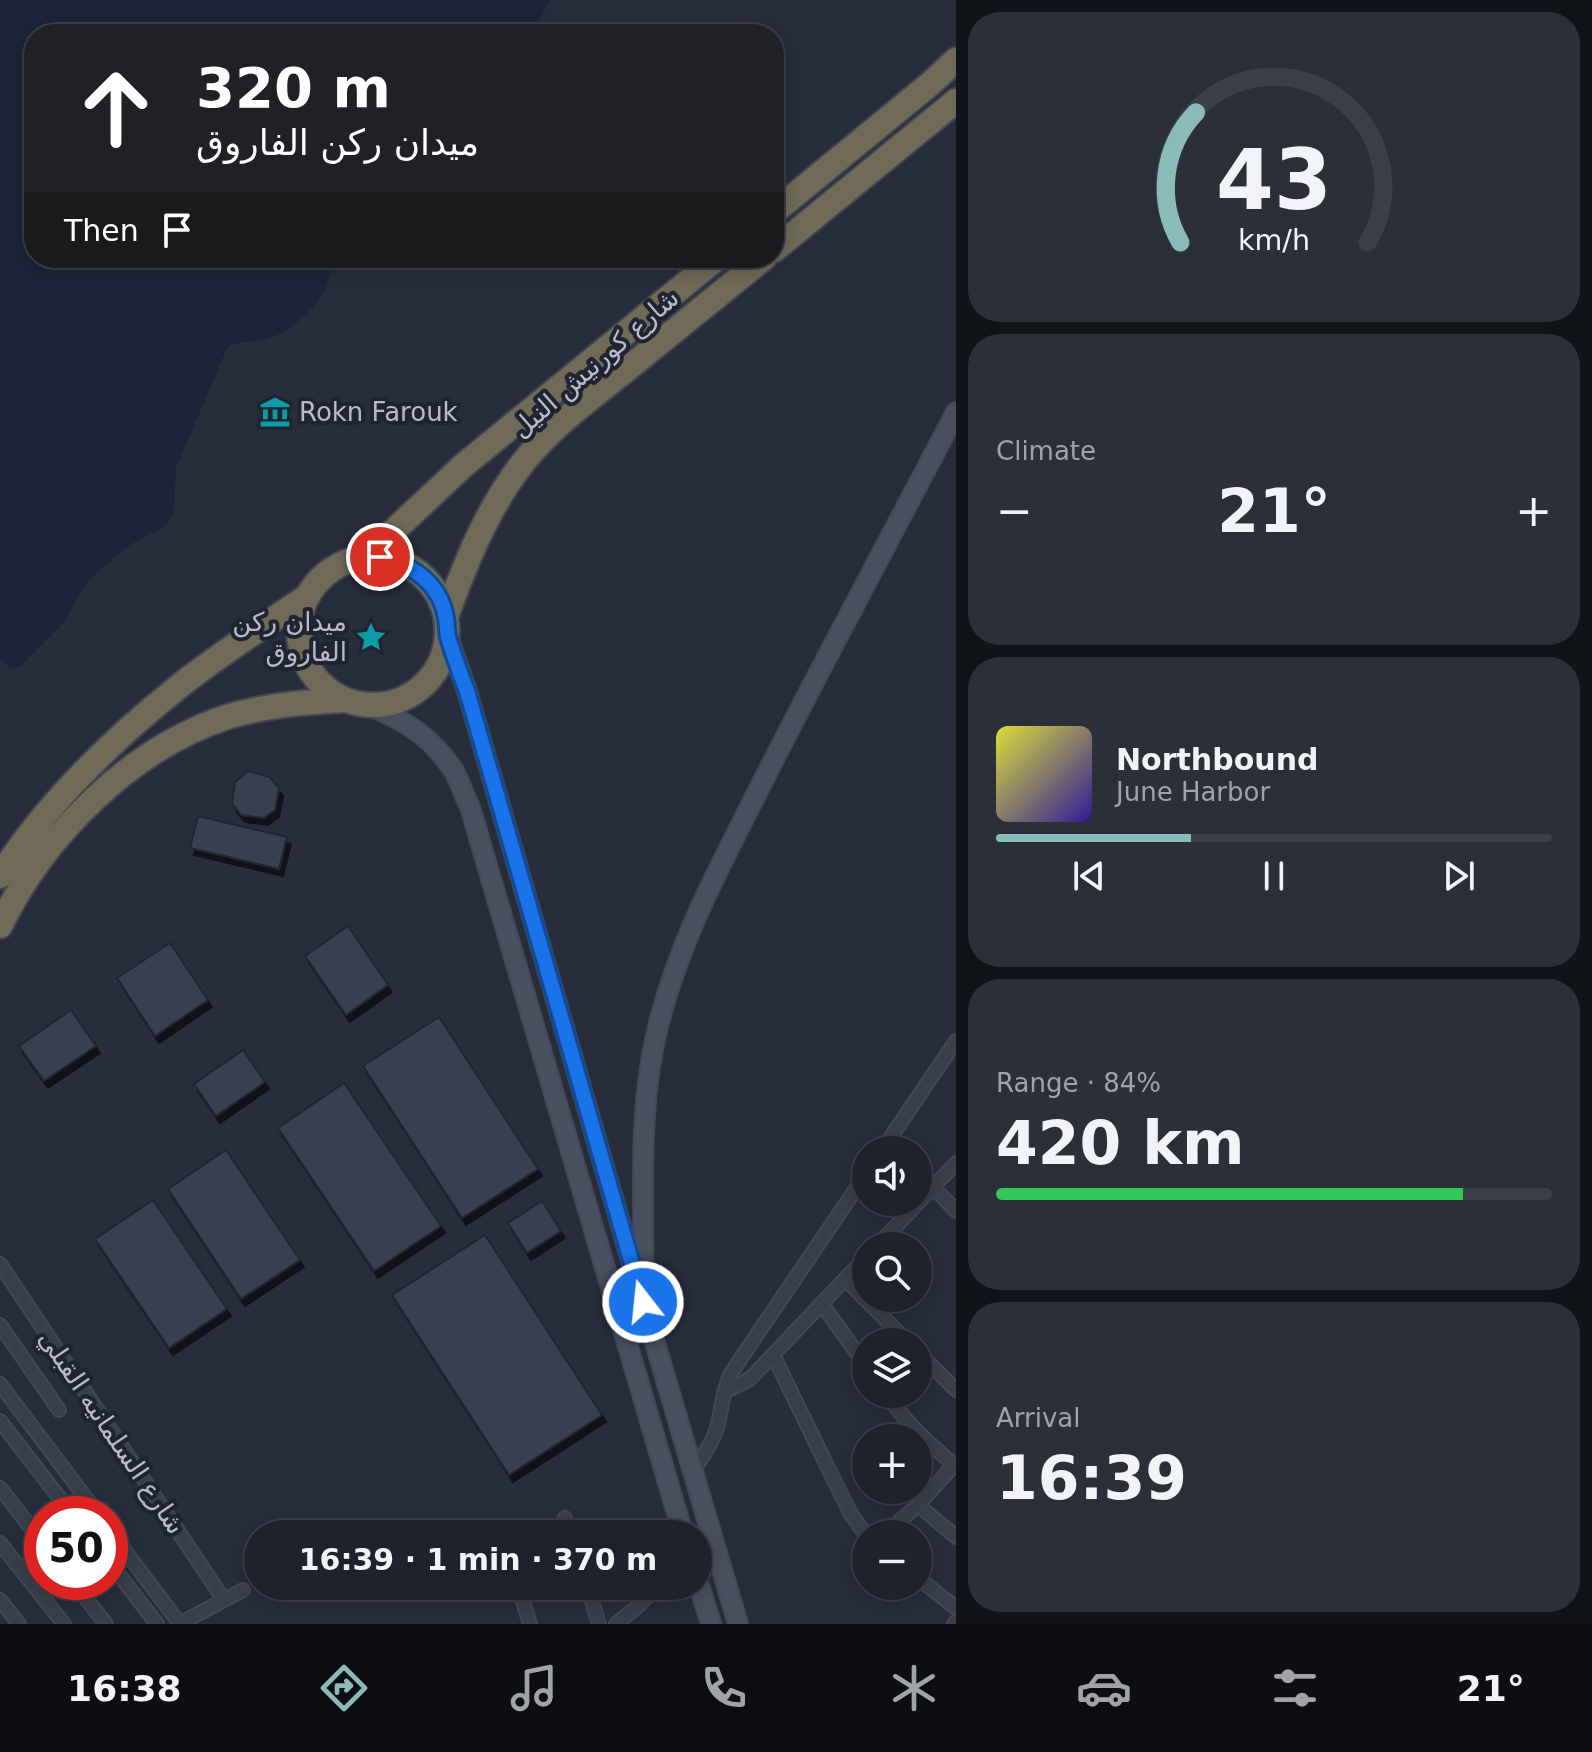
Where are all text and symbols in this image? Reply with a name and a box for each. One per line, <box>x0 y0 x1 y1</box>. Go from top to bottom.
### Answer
text: 320 m <box>196 55 391 120</box>
icon: ahead <box>64 56 168 160</box>
text: ميدان ركن الفاروق <box>196 122 479 163</box>
text: 43 <box>1216 132 1332 229</box>
icon: arrive <box>155 208 199 252</box>
text: Then <box>64 213 139 248</box>
text: km/h <box>1238 223 1310 257</box>
street label: شارع كورنيش النيل <box>505 282 685 444</box>
museum icon: Rokn Farouk <box>258 395 292 429</box>
place label: Rokn Farouk <box>299 397 458 427</box>
text: Climate <box>996 436 1096 466</box>
text: 21° <box>1217 476 1331 546</box>
text: − <box>996 485 1033 536</box>
text: + <box>1515 485 1552 536</box>
pin <box>346 523 414 591</box>
icon: arrive <box>358 535 402 579</box>
place label: ميدان ركن الفاروق <box>232 607 347 668</box>
place icon: ميدان ركن الفاروق <box>354 620 388 654</box>
text: Northbound <box>1116 742 1319 777</box>
text: June Harbor <box>1116 777 1270 807</box>
icon: previous <box>1067 854 1111 898</box>
icon: pause <box>1252 854 1296 898</box>
icon: next <box>1437 854 1481 898</box>
text: Range · 84% <box>996 1068 1161 1098</box>
text: 420 km <box>996 1108 1245 1178</box>
map controls <box>852 1136 932 1600</box>
button: sound <box>852 1136 932 1216</box>
button: search <box>852 1232 932 1312</box>
position arrow <box>601 1260 685 1344</box>
street label: شارع السلمانيه القبلي <box>33 1324 191 1540</box>
button: layers <box>852 1328 932 1408</box>
text: Arrival <box>996 1403 1080 1433</box>
button: + <box>852 1424 932 1504</box>
text: 16:39 <box>996 1443 1187 1513</box>
speed limit sign: 50 <box>24 1496 128 1600</box>
button: − <box>852 1520 932 1600</box>
text: 16:39 · 1 min · 370 m <box>299 1542 657 1577</box>
icon: directions <box>316 1660 372 1716</box>
icon: music <box>506 1660 562 1716</box>
icon: phone <box>696 1660 752 1716</box>
icon: climate <box>886 1660 942 1716</box>
icon: car <box>1076 1660 1132 1716</box>
icon: filters <box>1267 1660 1323 1716</box>
text: 16:38 <box>67 1668 182 1709</box>
text: 21° <box>1457 1668 1525 1709</box>

